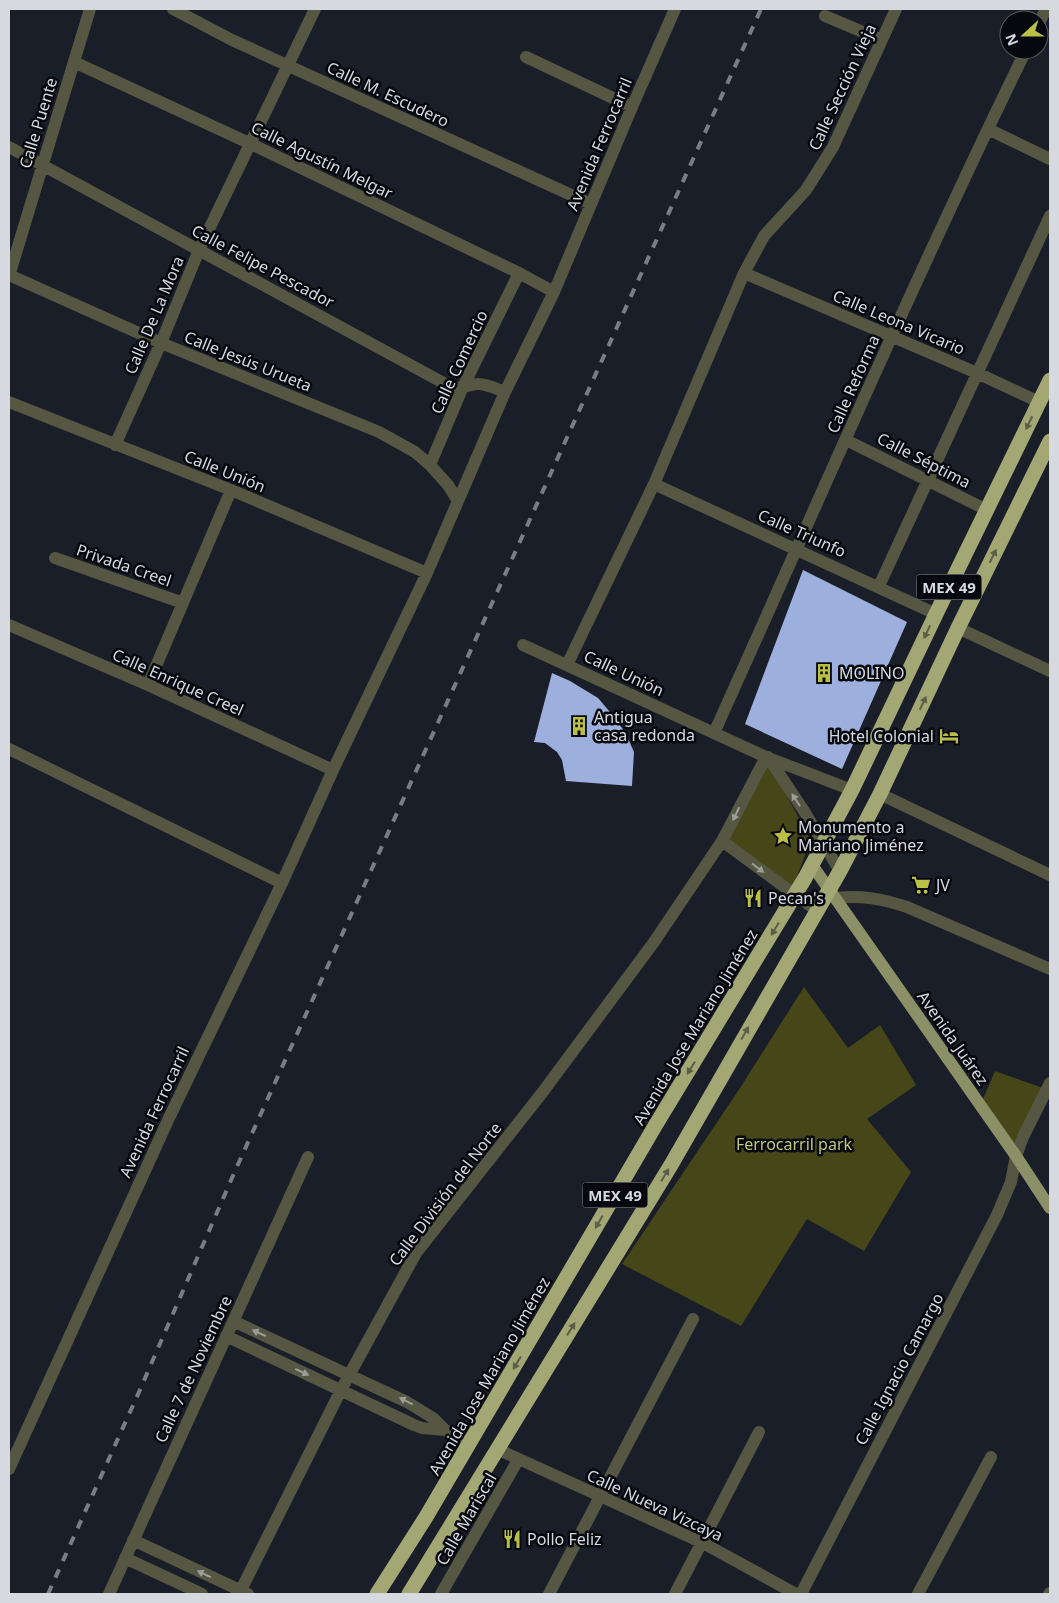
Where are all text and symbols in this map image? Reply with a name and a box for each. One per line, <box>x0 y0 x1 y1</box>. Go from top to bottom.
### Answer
north arrow <box>999 10 1049 60</box>
street label: Calle Sección Vieja <box>803 20 881 154</box>
text: N <box>1000 31 1022 49</box>
street label: Calle M. Escudero <box>323 56 453 132</box>
street label: Avenida Ferrocarril <box>561 74 637 214</box>
street label: Calle Puente <box>14 75 62 171</box>
street label: Calle Agustín Melgar <box>247 116 397 204</box>
street label: Calle Felipe Pescador <box>188 219 338 313</box>
street label: Calle De La Mora <box>119 253 189 377</box>
street label: Calle Leona Vicario <box>830 284 968 360</box>
street label: Calle Comercio <box>425 307 493 417</box>
street label: Calle Jesús Urueta <box>181 325 315 397</box>
street label: Calle Reforma <box>822 331 884 437</box>
one-way arrow <box>1025 416 1033 430</box>
street label: Calle Séptima <box>874 427 974 493</box>
street label: Calle Unión <box>181 445 269 497</box>
street label: Calle Triunfo <box>754 504 850 562</box>
street label: Privada Creel <box>74 538 174 592</box>
one-way arrow <box>990 549 998 563</box>
road number: MEX 49 <box>916 574 982 600</box>
one-way arrow <box>923 625 931 639</box>
street label: Calle Enrique Creel <box>109 643 247 721</box>
street label: Calle Unión <box>580 645 668 701</box>
building icon: MOLINO <box>813 662 835 684</box>
place label: MOLINO <box>839 662 904 684</box>
one-way arrow <box>919 695 927 710</box>
place label: Antigua casa redonda <box>594 706 695 746</box>
building icon: Antigua casa redonda <box>568 715 590 737</box>
place label: Hotel Colonial <box>829 725 934 747</box>
hotel icon: Hotel Colonial <box>938 725 960 747</box>
one-way arrow <box>791 793 801 806</box>
one-way arrow <box>732 807 740 821</box>
place label: Monumento a Mariano Jiménez <box>798 816 924 856</box>
place icon: Monumento a Mariano Jiménez <box>772 825 794 847</box>
one-way arrow <box>751 863 764 874</box>
supermarket icon: JV <box>910 874 932 896</box>
place label: JV <box>934 874 950 896</box>
restaurant icon: Pecan's <box>742 887 764 909</box>
place label: Pecan's <box>768 887 824 909</box>
one-way arrow <box>770 922 779 935</box>
street label: Avenida Jose Mariano Jiménez <box>628 925 762 1129</box>
street label: Avenida Juárez <box>912 987 994 1089</box>
one-way arrow <box>741 1027 750 1040</box>
street label: Avenida Ferrocarril <box>114 1043 194 1181</box>
one-way arrow <box>686 1061 695 1074</box>
street label: Calle División del Norte <box>384 1118 506 1270</box>
park label: Ferrocarril park <box>736 1133 853 1155</box>
one-way arrow <box>660 1168 669 1181</box>
road number: MEX 49 <box>582 1182 648 1208</box>
one-way arrow <box>594 1216 603 1229</box>
street label: Avenida Jose Mariano Jiménez <box>423 1273 555 1479</box>
street label: Calle Ignacio Camargo <box>850 1289 948 1449</box>
street label: Calle 7 de Noviembre <box>149 1292 237 1446</box>
one-way arrow <box>567 1322 576 1335</box>
one-way arrow <box>252 1329 266 1337</box>
one-way arrow <box>513 1356 521 1370</box>
one-way arrow <box>295 1368 309 1376</box>
one-way arrow <box>399 1397 413 1405</box>
street label: Calle Nueva Vizcaya <box>583 1464 727 1546</box>
street label: Calle Mariscal <box>431 1469 501 1569</box>
restaurant icon: Pollo Feliz <box>501 1528 523 1550</box>
place label: Pollo Feliz <box>527 1528 602 1550</box>
one-way arrow <box>197 1569 211 1577</box>

